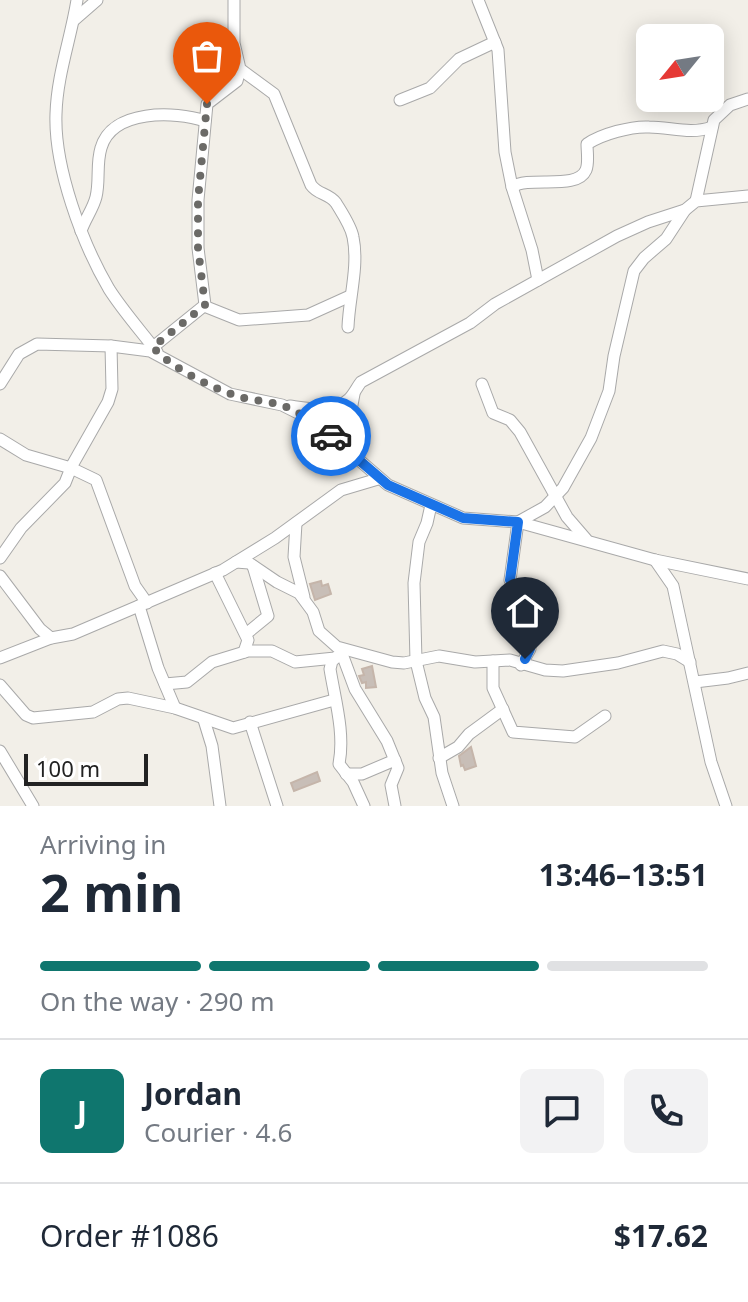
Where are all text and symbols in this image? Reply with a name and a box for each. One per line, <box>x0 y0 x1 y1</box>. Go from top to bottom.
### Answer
pin <box>173 22 241 104</box>
north arrow <box>636 24 724 112</box>
map controls <box>636 24 724 112</box>
icon: bag <box>185 34 229 78</box>
courier <box>291 396 371 476</box>
icon: car <box>309 414 353 458</box>
pin <box>491 577 559 659</box>
icon: home <box>503 589 547 633</box>
scale bar <box>24 750 148 786</box>
text: 100 m <box>36 753 100 783</box>
text: Arriving in <box>40 826 166 862</box>
text: 13:46–13:51 <box>539 854 708 895</box>
text: 2 min <box>40 856 183 927</box>
text: On the way · 290 m <box>40 983 274 1019</box>
button: chat <box>520 1069 604 1153</box>
button: phone <box>624 1069 708 1153</box>
text: Jordan <box>144 1073 242 1114</box>
text: J <box>77 1091 87 1132</box>
text: Courier · 4.6 <box>144 1114 292 1150</box>
text: Order #1086 <box>40 1215 219 1256</box>
text: $17.62 <box>614 1215 708 1256</box>

